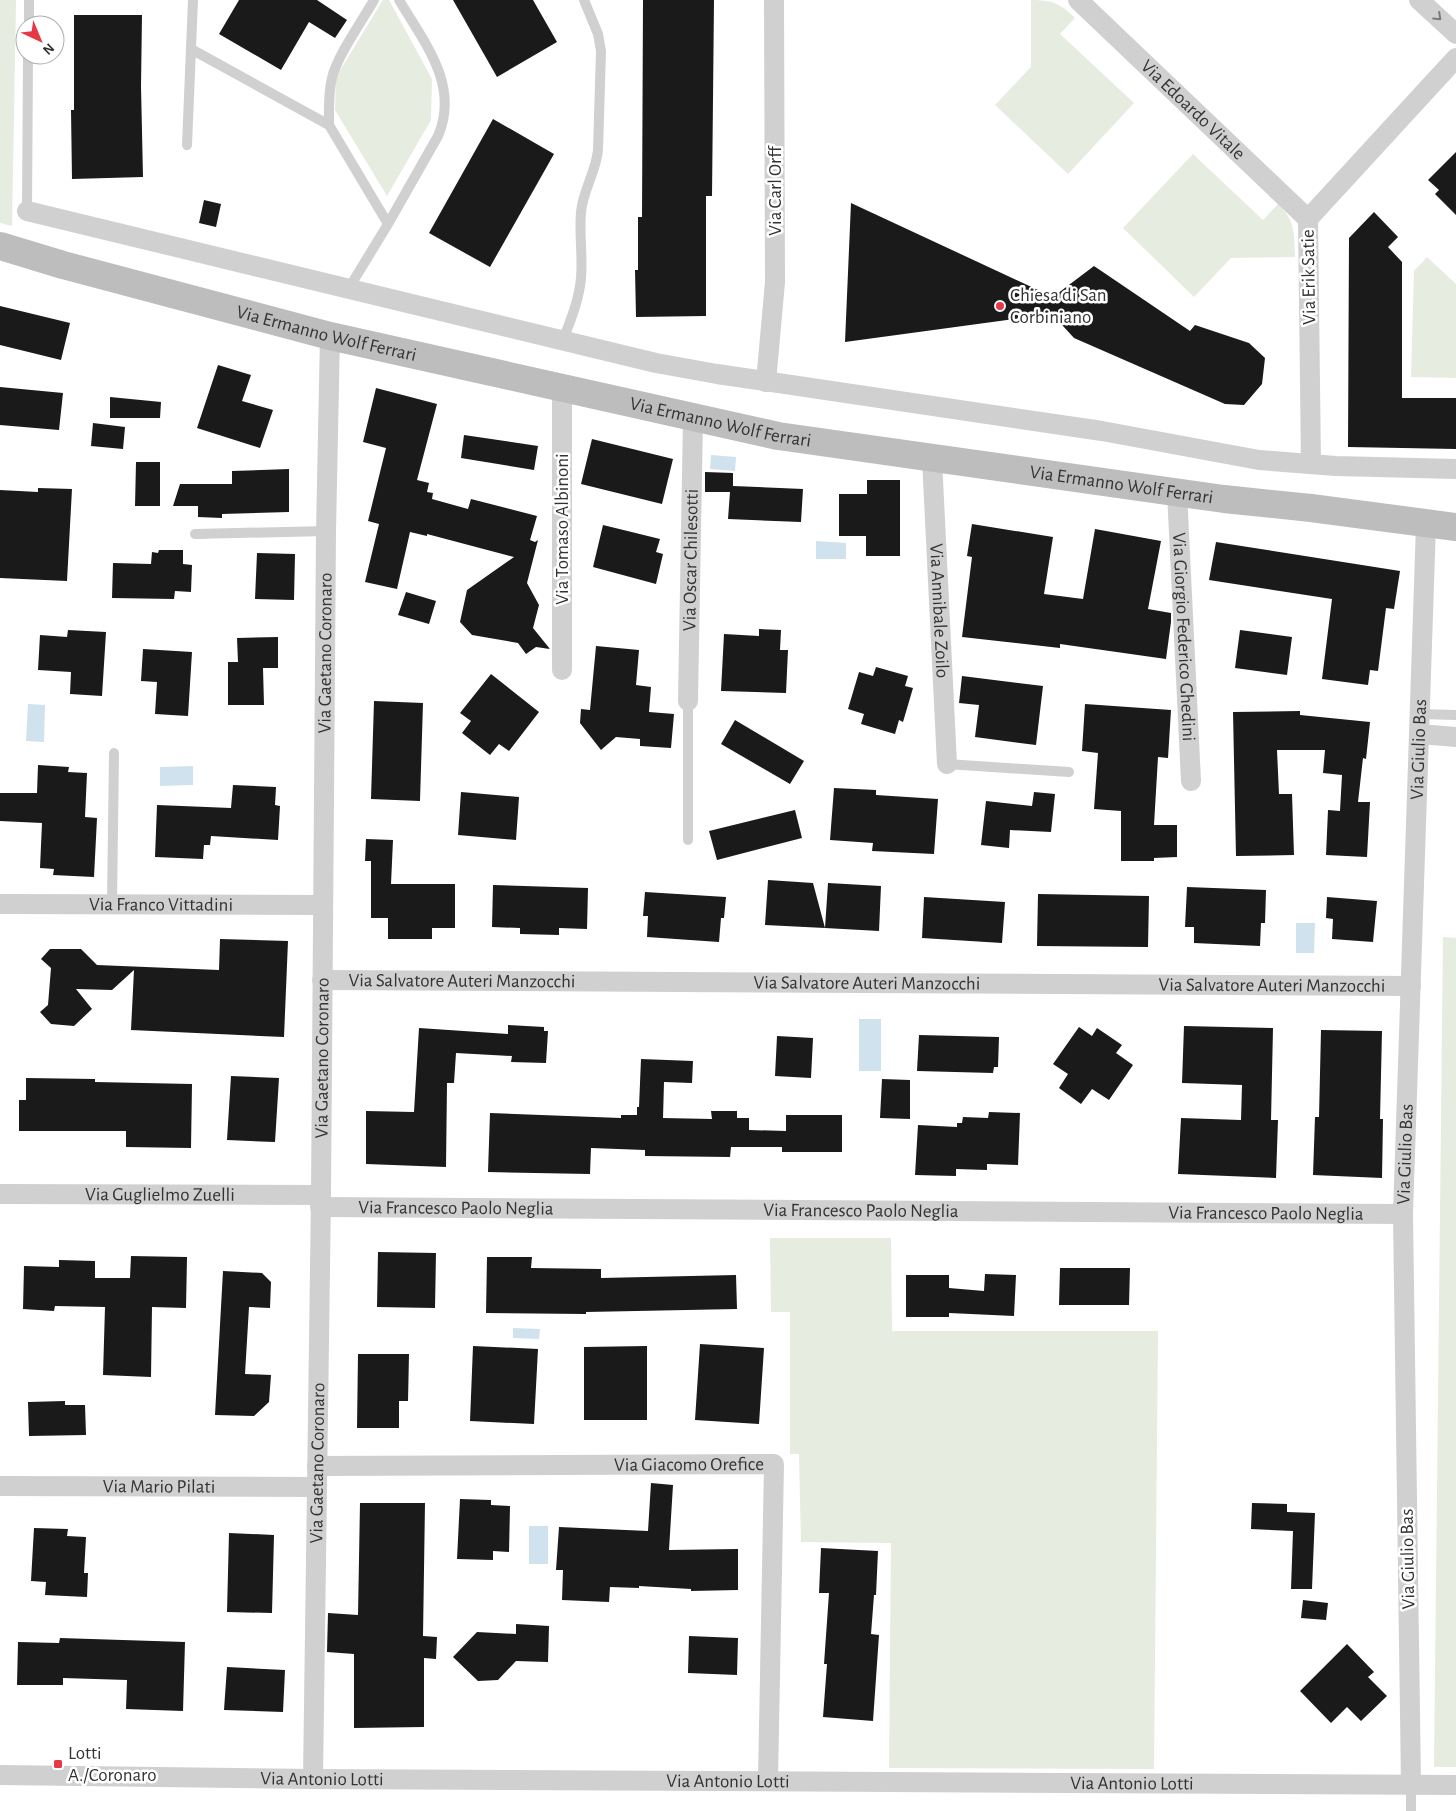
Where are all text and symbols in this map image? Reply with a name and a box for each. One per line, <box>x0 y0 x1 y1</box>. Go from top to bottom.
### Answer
one-way arrow <box>1432 11 1441 20</box>
north arrow <box>15 15 65 65</box>
text: N <box>40 40 57 57</box>
street label: Via Edoardo Vitale <box>1137 56 1249 163</box>
street label: Via Carl Orff <box>766 145 785 236</box>
street label: Via Erik Satie <box>1299 229 1319 325</box>
place label: Chiesa di San Corbiniano <box>1010 286 1107 327</box>
marker: Chiesa di San Corbiniano <box>994 300 1006 312</box>
street label: Via Ermanno Wolf Ferrari <box>234 302 418 365</box>
street label: Via Ermanno Wolf Ferrari <box>628 394 812 450</box>
street label: Via Tomaso Albinoni <box>553 453 572 605</box>
street label: Via Ermanno Wolf Ferrari <box>1029 462 1214 507</box>
street label: Via Oscar Chilesotti <box>680 489 701 631</box>
street label: Via Giorgio Federico Ghedini <box>1169 532 1199 742</box>
street label: Via Annibale Zoilo <box>927 543 952 679</box>
street label: Via Gaetano Coronaro <box>315 573 335 734</box>
street label: Via Giulio Bas <box>1407 699 1430 800</box>
street label: Via Franco Vittadini <box>89 895 233 914</box>
street label: Via Salvatore Auteri Manzocchi <box>349 971 575 991</box>
street label: Via Salvatore Auteri Manzocchi <box>754 973 980 993</box>
street label: Via Salvatore Auteri Manzocchi <box>1159 975 1385 995</box>
street label: Via Gaetano Coronaro <box>312 978 332 1139</box>
street label: Via Giulio Bas <box>1394 1103 1416 1205</box>
street label: Via Guglielmo Zuelli <box>85 1185 235 1204</box>
street label: Via Francesco Paolo Neglia <box>358 1198 554 1218</box>
street label: Via Francesco Paolo Neglia <box>763 1200 959 1221</box>
street label: Via Francesco Paolo Neglia <box>1168 1203 1364 1223</box>
street label: Via Gaetano Coronaro <box>307 1383 328 1544</box>
street label: Via Giacomo Orefice <box>614 1455 764 1474</box>
street label: Via Mario Pilati <box>103 1477 215 1496</box>
street label: Via Giulio Bas <box>1398 1508 1418 1610</box>
place label: Lotti A./Coronaro <box>68 1744 157 1785</box>
marker: Lotti A./Coronaro <box>52 1758 64 1770</box>
street label: Via Antonio Lotti <box>260 1769 384 1789</box>
street label: Via Antonio Lotti <box>666 1771 790 1791</box>
street label: Via Antonio Lotti <box>1070 1773 1194 1793</box>

